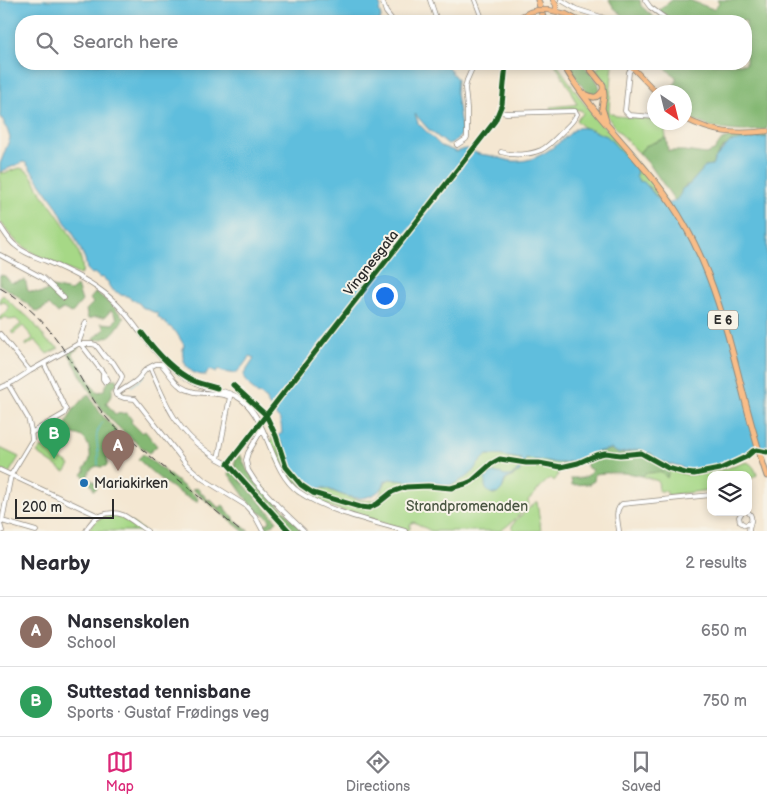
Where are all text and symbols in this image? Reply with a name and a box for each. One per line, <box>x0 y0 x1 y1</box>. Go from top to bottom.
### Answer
search box <box>15 15 752 70</box>
icon: search <box>33 29 61 57</box>
text: Search here <box>73 31 178 54</box>
north arrow <box>647 85 692 130</box>
street label: Vingnesgata <box>340 227 402 299</box>
your location <box>372 283 398 309</box>
road number: E 6 <box>708 310 738 330</box>
pin: B <box>38 418 70 459</box>
pin: A <box>102 430 134 471</box>
map controls <box>707 471 752 516</box>
button: layers <box>707 471 752 516</box>
place label: Mariakirken <box>94 475 168 492</box>
marker: Mariakirken <box>78 477 90 489</box>
scale bar <box>15 496 114 519</box>
park label: Strandpromenaden <box>406 498 528 515</box>
text: 200 m <box>22 499 62 516</box>
text: Nearby <box>20 551 90 576</box>
text: 2 results <box>685 554 747 573</box>
text: Nansenskolen <box>67 611 190 634</box>
text: A <box>31 622 41 641</box>
text: 650 m <box>701 622 747 641</box>
text: School <box>67 634 116 653</box>
text: Suttestad tennisbane <box>67 681 251 704</box>
text: B <box>30 692 42 711</box>
text: 750 m <box>703 692 747 711</box>
text: Sports · Gustaf Frødings veg <box>67 704 269 723</box>
tab: Map <box>106 748 134 795</box>
tab: Directions <box>346 748 410 795</box>
tab: Saved <box>622 748 661 795</box>

